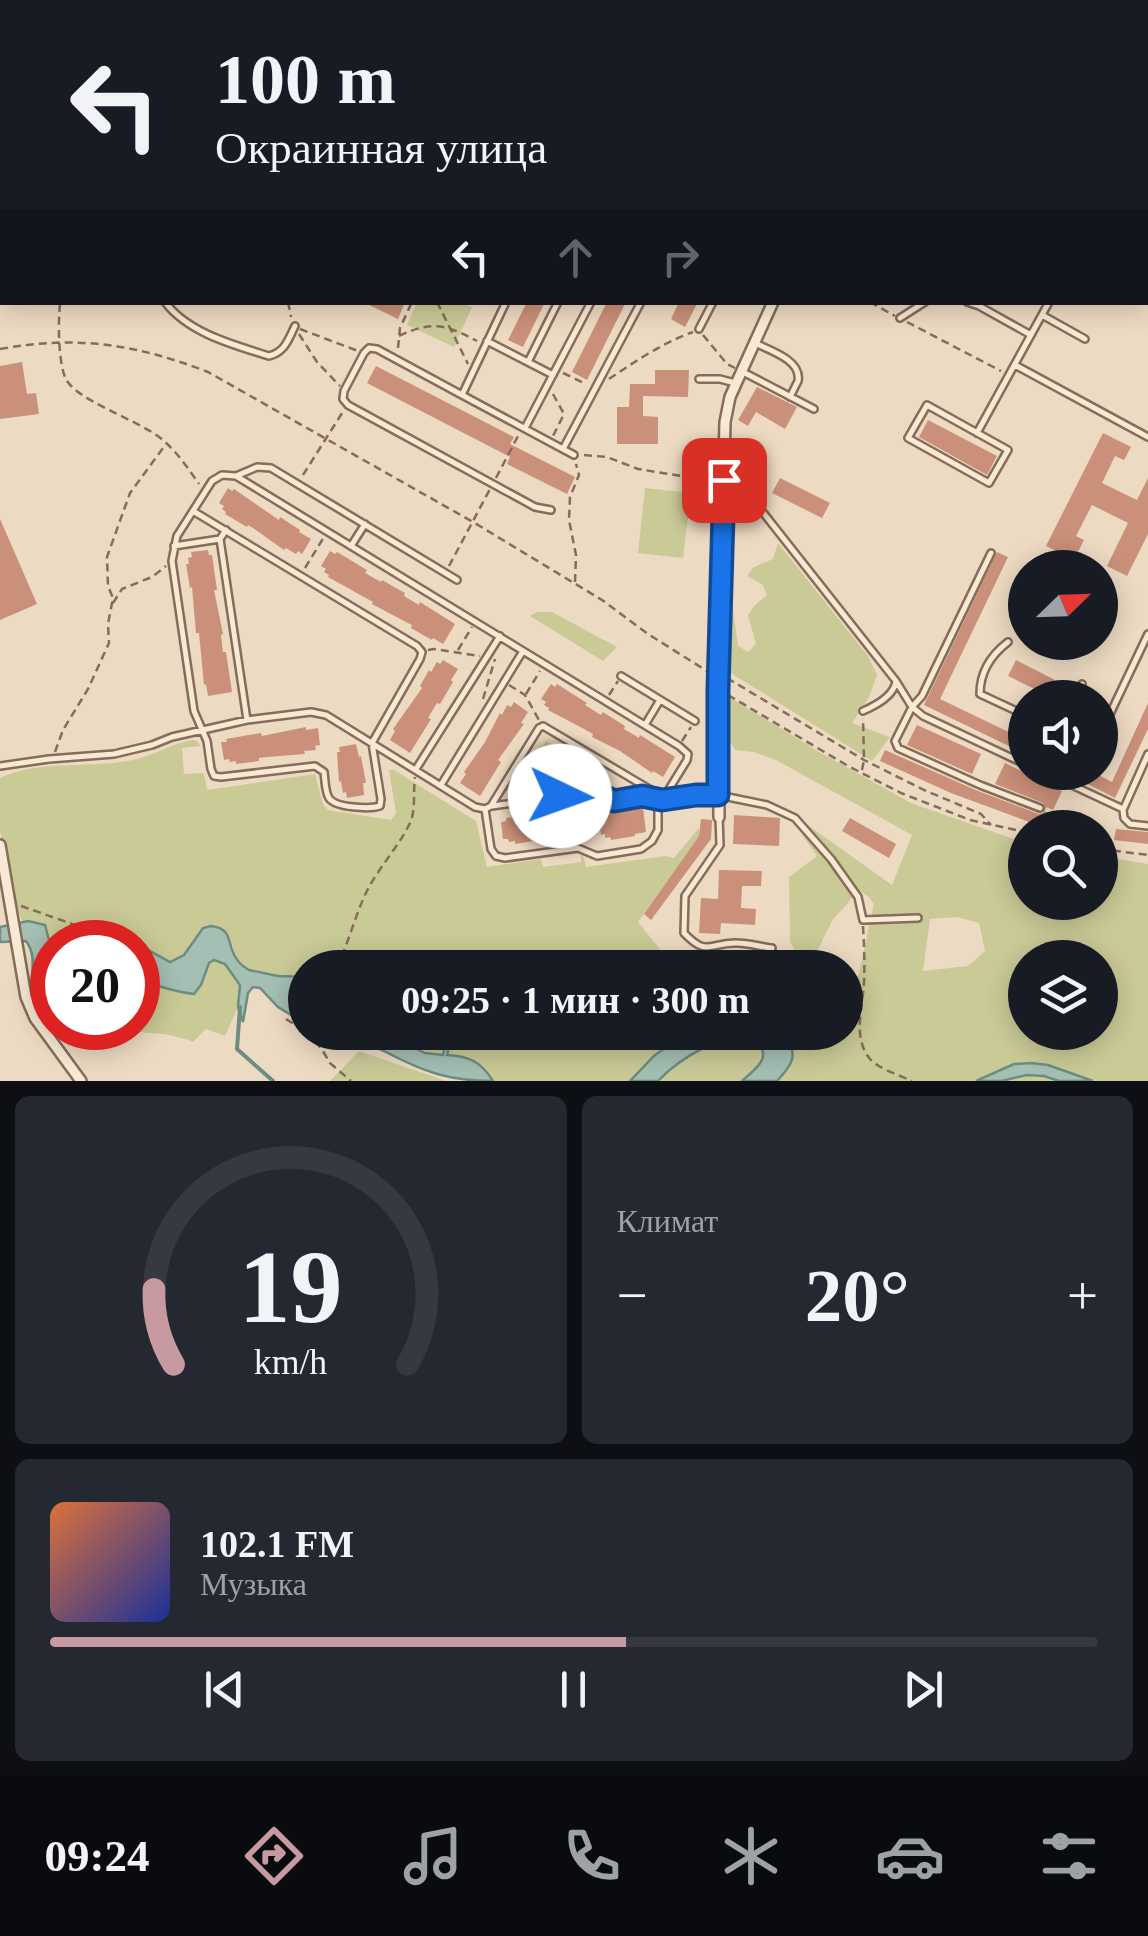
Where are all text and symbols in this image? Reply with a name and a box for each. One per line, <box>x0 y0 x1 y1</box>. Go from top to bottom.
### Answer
icon: left <box>50 40 180 170</box>
text: 100 m <box>215 41 396 118</box>
text: Окраинная улица <box>215 123 547 173</box>
icon: left <box>443 230 498 285</box>
icon: ahead <box>548 230 603 285</box>
icon: right <box>653 230 708 285</box>
pin <box>682 438 767 523</box>
icon: arrive <box>697 453 752 508</box>
north arrow <box>1008 550 1118 660</box>
map controls <box>1008 550 1118 1050</box>
button: sound <box>1008 680 1118 790</box>
position arrow <box>508 744 612 848</box>
button: search <box>1008 810 1118 920</box>
speed limit sign: 20 <box>30 920 160 1050</box>
button: layers <box>1008 940 1118 1050</box>
text: 09:25 · 1 мин · 300 m <box>401 979 750 1021</box>
text: Климат <box>617 1203 718 1239</box>
text: 19 <box>239 1229 343 1344</box>
text: 20° <box>805 1254 910 1337</box>
text: − <box>617 1265 648 1326</box>
text: + <box>1067 1265 1098 1326</box>
text: km/h <box>254 1342 328 1382</box>
text: 102.1 FM <box>200 1523 354 1565</box>
text: Музыка <box>200 1566 307 1602</box>
icon: previous <box>197 1662 252 1717</box>
icon: pause <box>546 1662 601 1717</box>
icon: next <box>896 1662 951 1717</box>
icon: directions <box>239 1821 309 1891</box>
icon: music <box>398 1821 468 1891</box>
icon: phone <box>557 1821 627 1891</box>
icon: climate <box>716 1821 786 1891</box>
icon: car <box>875 1821 945 1891</box>
icon: filters <box>1034 1821 1104 1891</box>
text: 09:24 <box>45 1831 150 1881</box>

